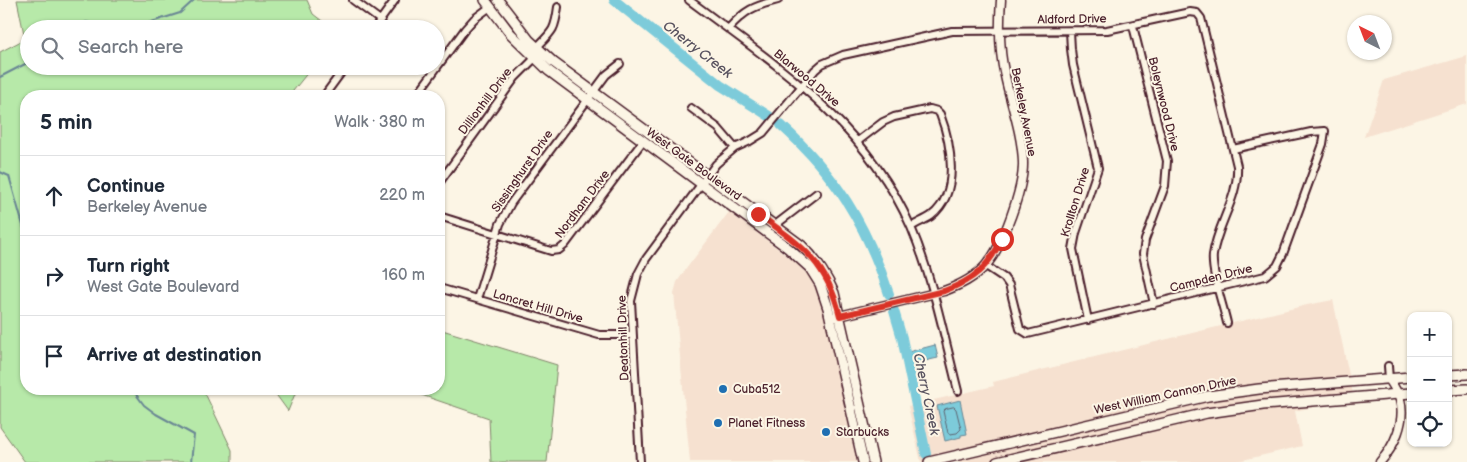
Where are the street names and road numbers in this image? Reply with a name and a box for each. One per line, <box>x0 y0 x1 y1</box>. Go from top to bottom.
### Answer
street label: Aldford Drive <box>1037 11 1107 28</box>
street label: Blarwood Drive <box>770 46 843 110</box>
street label: Boleynwood Drive <box>1145 55 1182 153</box>
street label: Dillionhill Drive <box>455 65 515 138</box>
street label: Berkeley Avenue <box>1008 66 1039 158</box>
street label: West Gate Boulevard <box>643 125 744 204</box>
street label: Sissinghurst Drive <box>488 127 556 215</box>
street label: Krollton Drive <box>1058 165 1093 239</box>
street label: Nordham Drive <box>552 167 613 241</box>
street label: Campden Drive <box>1168 261 1254 296</box>
street label: Lancret Hill Drive <box>491 286 585 327</box>
street label: Deatonhill Drive <box>615 295 632 381</box>
street label: West William Cannon Drive <box>1093 373 1238 418</box>

